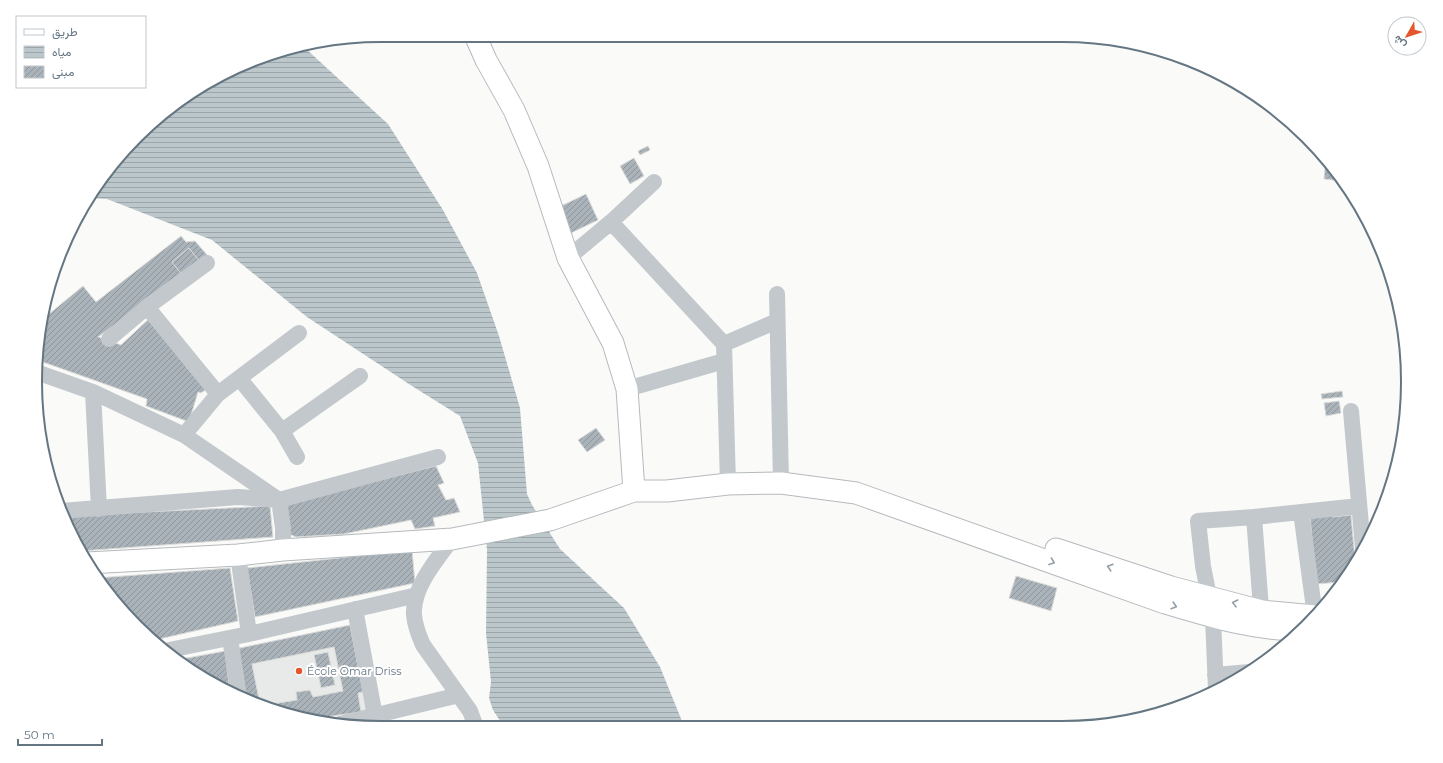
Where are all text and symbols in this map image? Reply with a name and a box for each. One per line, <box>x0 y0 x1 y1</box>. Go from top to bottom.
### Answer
legend <box>16 16 146 88</box>
north arrow <box>1387 16 1427 56</box>
text: طريق <box>52 24 78 40</box>
text: ش <box>1390 33 1409 52</box>
text: مياه <box>52 44 71 59</box>
text: مبنى <box>52 64 74 80</box>
one-way arrow <box>1048 558 1055 566</box>
one-way arrow <box>1107 563 1114 572</box>
one-way arrow <box>1232 600 1238 608</box>
one-way arrow <box>1170 601 1177 610</box>
place label: École Omar Driss <box>307 664 402 678</box>
marker: École Omar Driss <box>294 666 304 676</box>
scale bar <box>18 721 102 747</box>
text: 50 m <box>24 727 55 742</box>

